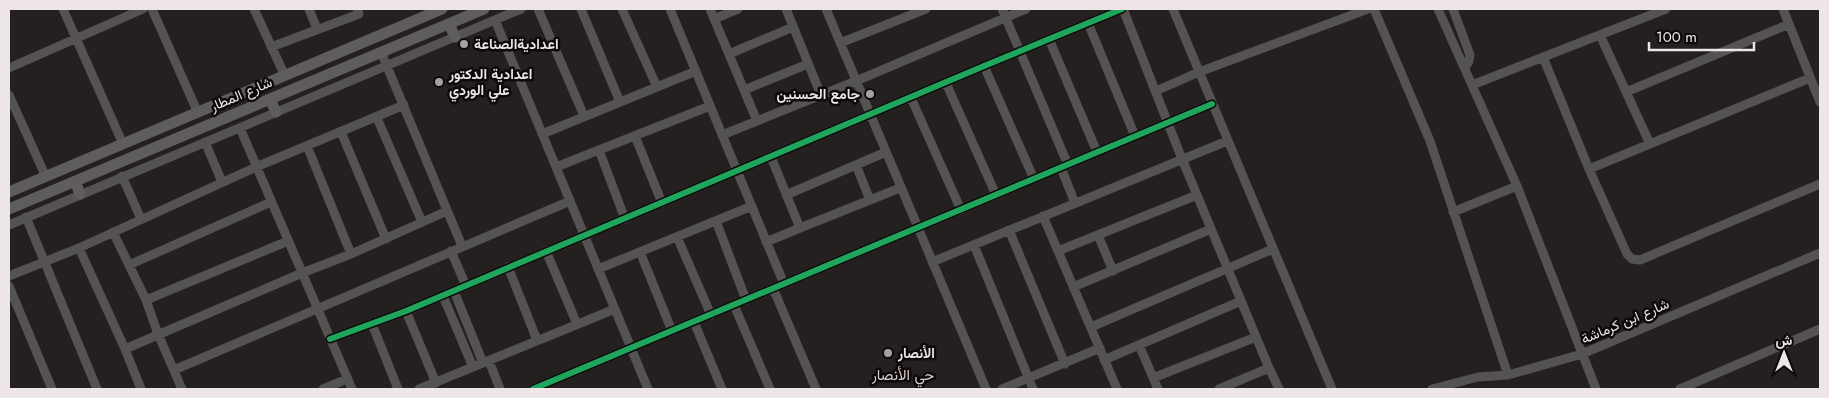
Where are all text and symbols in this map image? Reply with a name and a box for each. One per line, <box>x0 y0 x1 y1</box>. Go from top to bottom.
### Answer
scale bar <box>1649 20 1754 52</box>
text: 100 m <box>1656 26 1697 48</box>
place label: اعداديةالصناعة <box>474 34 559 54</box>
marker: اعداديةالصناعة <box>458 38 470 50</box>
place label: اعدادية الدكتور علي الوردي <box>448 64 532 102</box>
street label: شارع المطار <box>206 72 275 117</box>
marker: اعدادية الدكتور علي الوردي <box>433 76 445 88</box>
place label: جامع الحسنين <box>777 84 860 104</box>
marker: جامع الحسنين <box>864 88 876 100</box>
street label: شارع ابن كرماشة <box>1578 293 1673 349</box>
north arrow <box>1759 328 1809 378</box>
text: ش <box>1776 330 1793 350</box>
place label: الأنصار <box>897 343 935 363</box>
marker: الأنصار <box>882 347 894 359</box>
district label: حي الأنصار <box>871 364 934 388</box>

